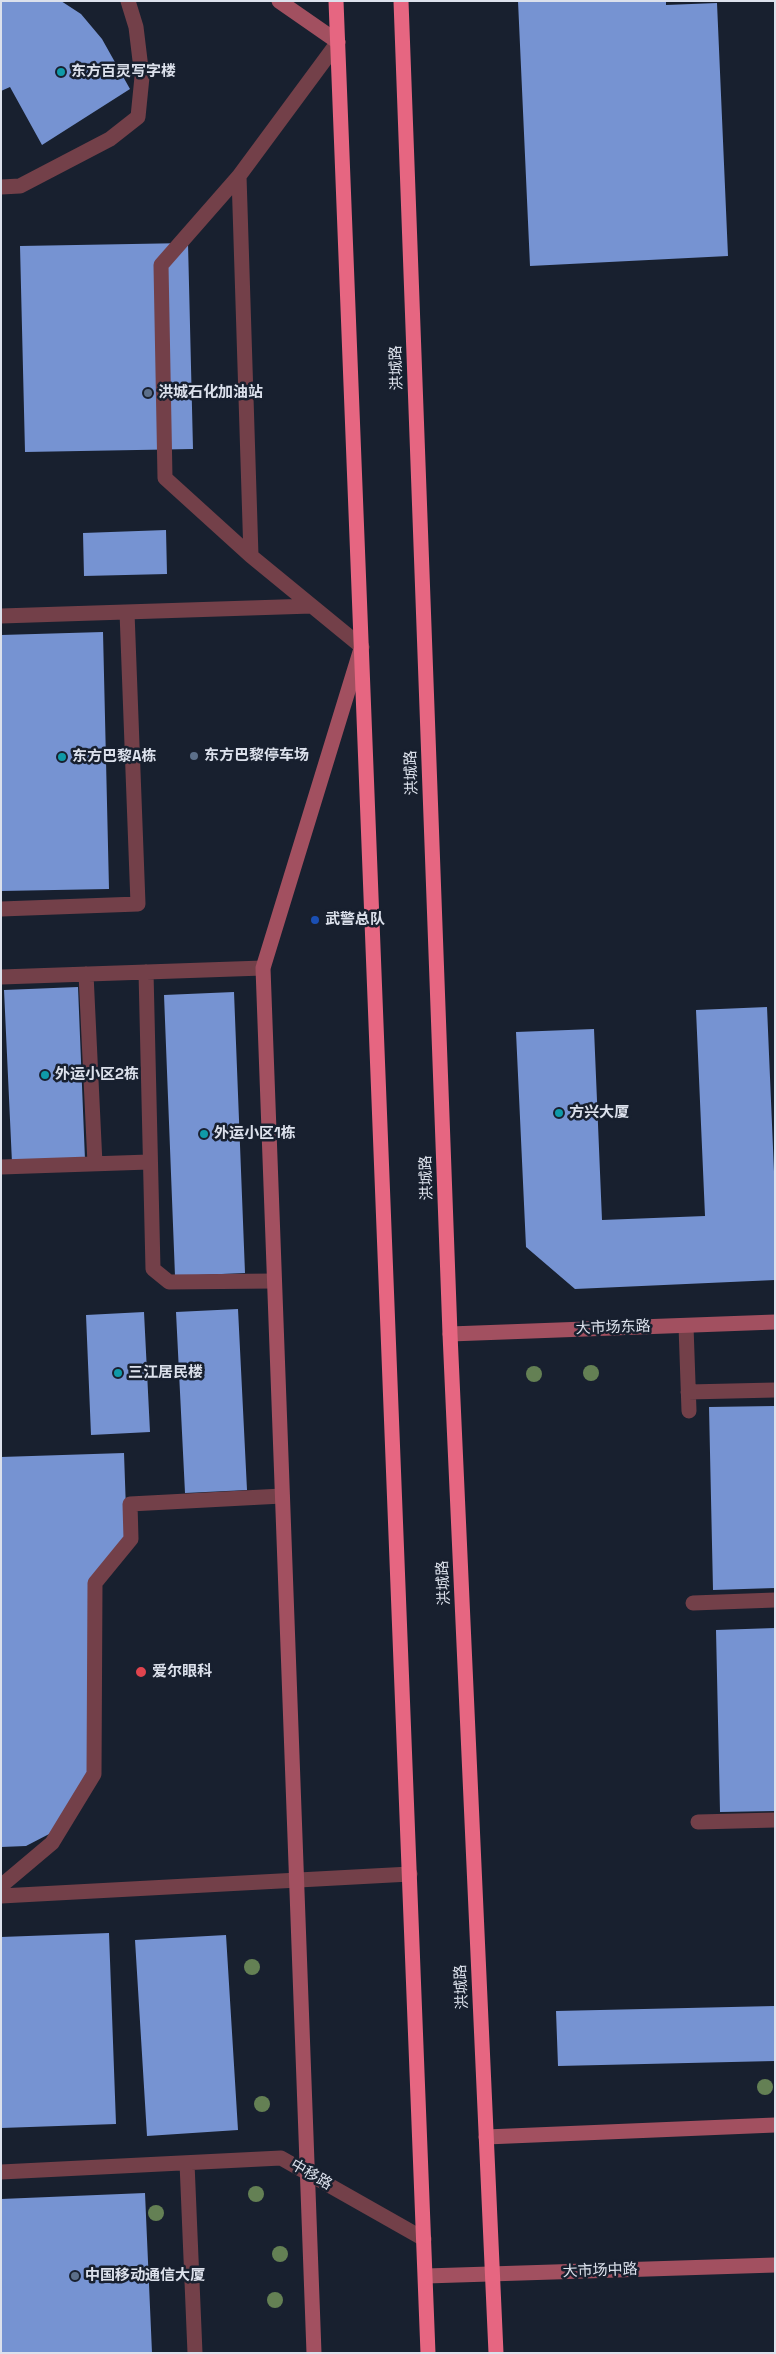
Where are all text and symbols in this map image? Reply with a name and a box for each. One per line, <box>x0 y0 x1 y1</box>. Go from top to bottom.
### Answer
place label: 东方百灵写字楼 <box>71 63 176 81</box>
marker: 东方百灵写字楼 <box>55 66 67 78</box>
street label: 洪城路 <box>387 345 407 391</box>
place label: 洪城石化加油站 <box>158 384 263 402</box>
marker: 洪城石化加油站 <box>142 387 154 399</box>
place label: 东方巴黎停车场 <box>204 747 309 765</box>
place label: 东方巴黎A栋 <box>72 748 157 766</box>
marker: 东方巴黎停车场 <box>188 750 200 762</box>
street label: 洪城路 <box>402 750 422 796</box>
marker: 东方巴黎A栋 <box>56 751 68 763</box>
place label: 武警总队 <box>325 911 385 929</box>
marker: 武警总队 <box>309 914 321 926</box>
place label: 外运小区2栋 <box>55 1066 139 1084</box>
marker: 外运小区2栋 <box>39 1069 51 1081</box>
place label: 方兴大厦 <box>569 1104 629 1122</box>
marker: 方兴大厦 <box>553 1107 565 1119</box>
place label: 外运小区1栋 <box>214 1125 296 1143</box>
marker: 外运小区1栋 <box>198 1128 210 1140</box>
street label: 洪城路 <box>417 1155 437 1201</box>
street label: 大市场东路 <box>575 1318 651 1338</box>
place label: 三江居民楼 <box>128 1364 203 1382</box>
marker: 三江居民楼 <box>112 1367 124 1379</box>
street label: 洪城路 <box>434 1560 454 1606</box>
place label: 爱尔眼科 <box>152 1663 212 1681</box>
marker: 爱尔眼科 <box>134 1665 148 1679</box>
street label: 洪城路 <box>452 1964 472 2010</box>
street label: 中移路 <box>287 2156 335 2194</box>
street label: 大市场中路 <box>562 2261 638 2281</box>
place label: 中国移动通信大厦 <box>85 2267 205 2285</box>
marker: 中国移动通信大厦 <box>69 2270 81 2282</box>

